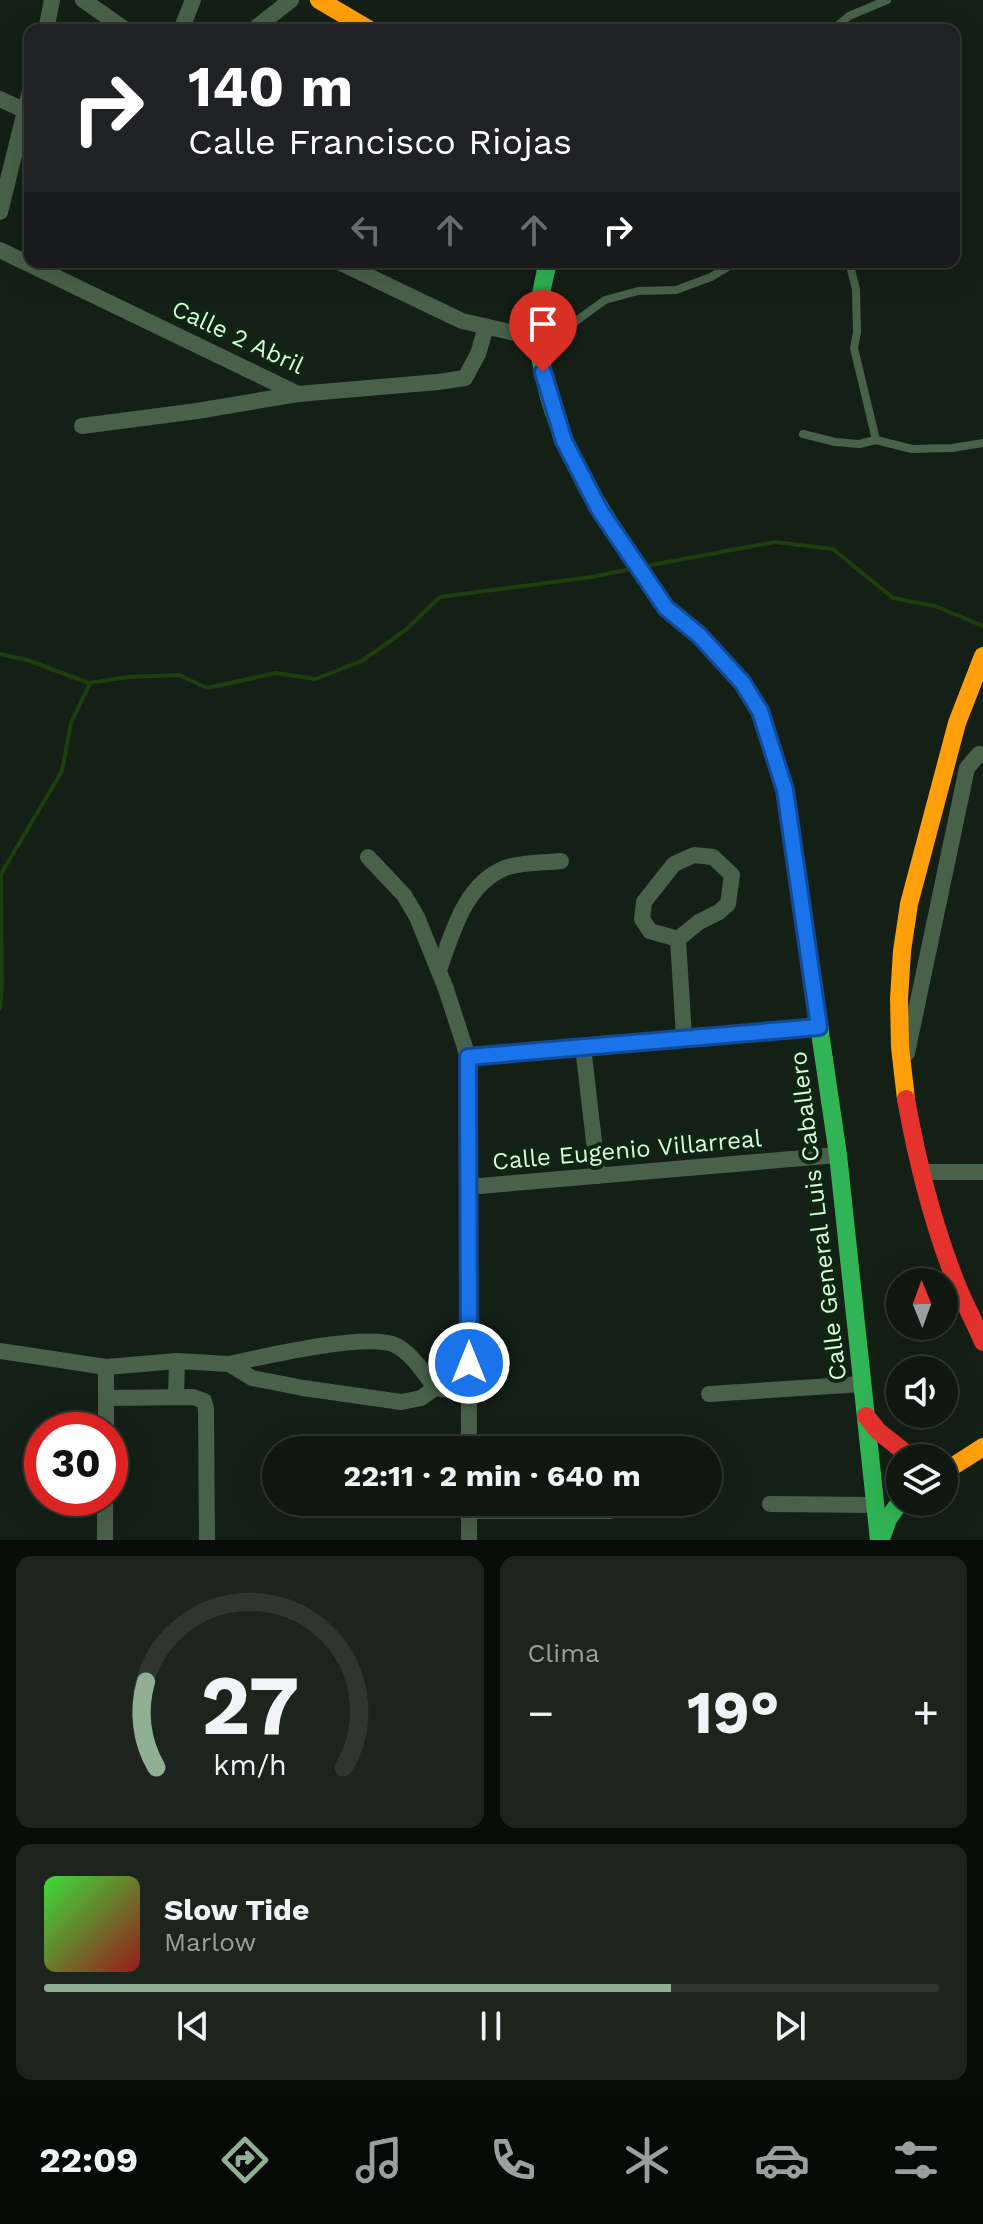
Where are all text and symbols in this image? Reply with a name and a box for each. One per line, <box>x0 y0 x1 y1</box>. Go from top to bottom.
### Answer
text: 140 m <box>188 54 353 120</box>
icon: right <box>56 56 160 160</box>
text: Calle Francisco Riojas <box>188 121 572 163</box>
icon: left <box>344 208 388 252</box>
icon: ahead <box>428 208 472 252</box>
icon: ahead <box>512 208 556 252</box>
icon: right <box>596 208 640 252</box>
pin <box>509 290 577 372</box>
street label: Calle 2 Abril <box>168 294 309 380</box>
icon: arrive <box>521 302 565 346</box>
street label: Calle General Luis Caballero <box>784 1050 852 1382</box>
street label: Calle Eugenio Villarreal <box>491 1124 764 1176</box>
north arrow <box>886 1268 958 1340</box>
map controls <box>886 1268 958 1516</box>
position arrow <box>427 1321 511 1405</box>
button: sound <box>886 1356 958 1428</box>
speed limit sign: 30 <box>24 1412 128 1516</box>
button: layers <box>886 1444 958 1516</box>
text: 22:11 · 2 min · 640 m <box>343 1458 641 1493</box>
text: Clima <box>528 1638 600 1668</box>
text: 27 <box>200 1657 299 1754</box>
text: 19° <box>687 1677 780 1748</box>
text: − <box>528 1687 554 1739</box>
text: + <box>912 1687 939 1739</box>
text: km/h <box>213 1748 287 1782</box>
text: Slow Tide <box>164 1892 309 1927</box>
text: Marlow <box>164 1927 256 1957</box>
icon: previous <box>171 2004 215 2048</box>
icon: pause <box>469 2004 513 2048</box>
icon: next <box>768 2004 812 2048</box>
icon: directions <box>217 2132 273 2188</box>
icon: music <box>351 2132 407 2188</box>
icon: phone <box>485 2132 541 2188</box>
icon: climate <box>619 2132 675 2188</box>
icon: car <box>754 2132 810 2188</box>
icon: filters <box>888 2132 944 2188</box>
text: 22:09 <box>39 2139 138 2181</box>

